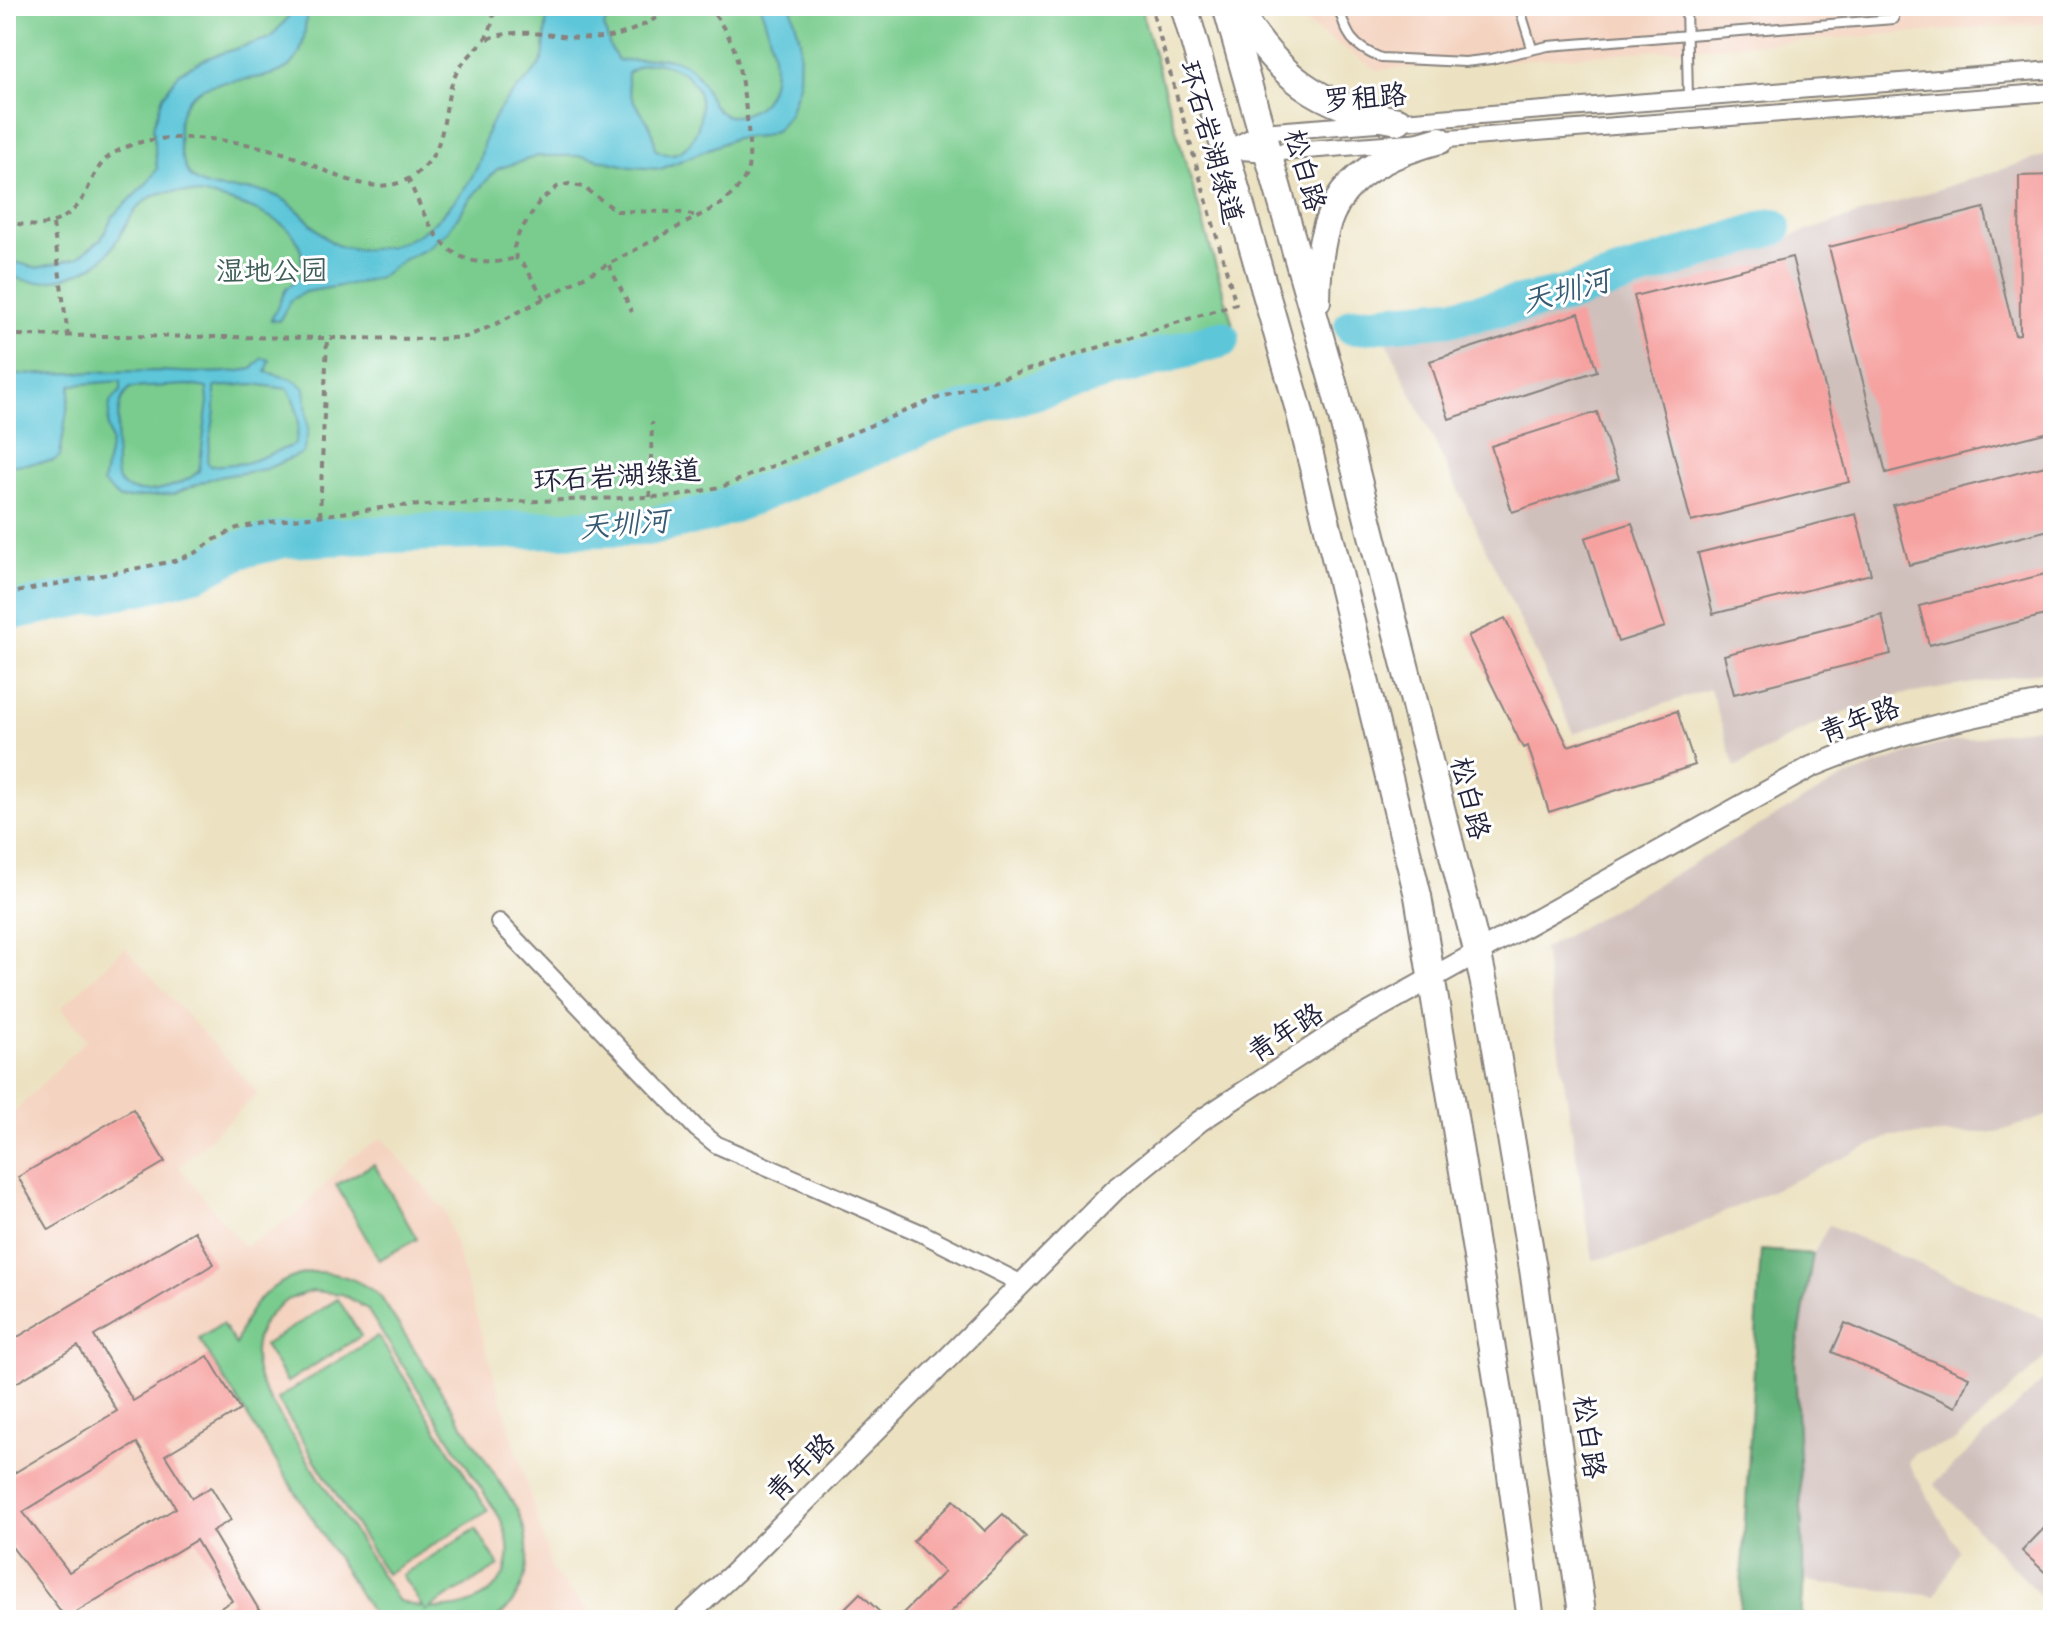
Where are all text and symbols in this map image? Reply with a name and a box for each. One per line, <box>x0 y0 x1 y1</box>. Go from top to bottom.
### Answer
street label: 环石岩湖绿道 <box>1170 55 1257 228</box>
street label: 罗租路 <box>1321 70 1409 121</box>
street label: 松白路 <box>1275 123 1340 216</box>
park label: 湿地公园 <box>216 247 328 290</box>
water label: 天圳河 <box>1516 254 1619 322</box>
street label: 环石岩湖绿道 <box>532 446 702 501</box>
water label: 天圳河 <box>577 495 676 548</box>
street label: 青年路 <box>1812 683 1905 752</box>
street label: 松白路 <box>1441 752 1503 844</box>
street label: 青年路 <box>1237 990 1331 1072</box>
street label: 松白路 <box>1564 1392 1619 1481</box>
street label: 青年路 <box>754 1421 844 1511</box>

